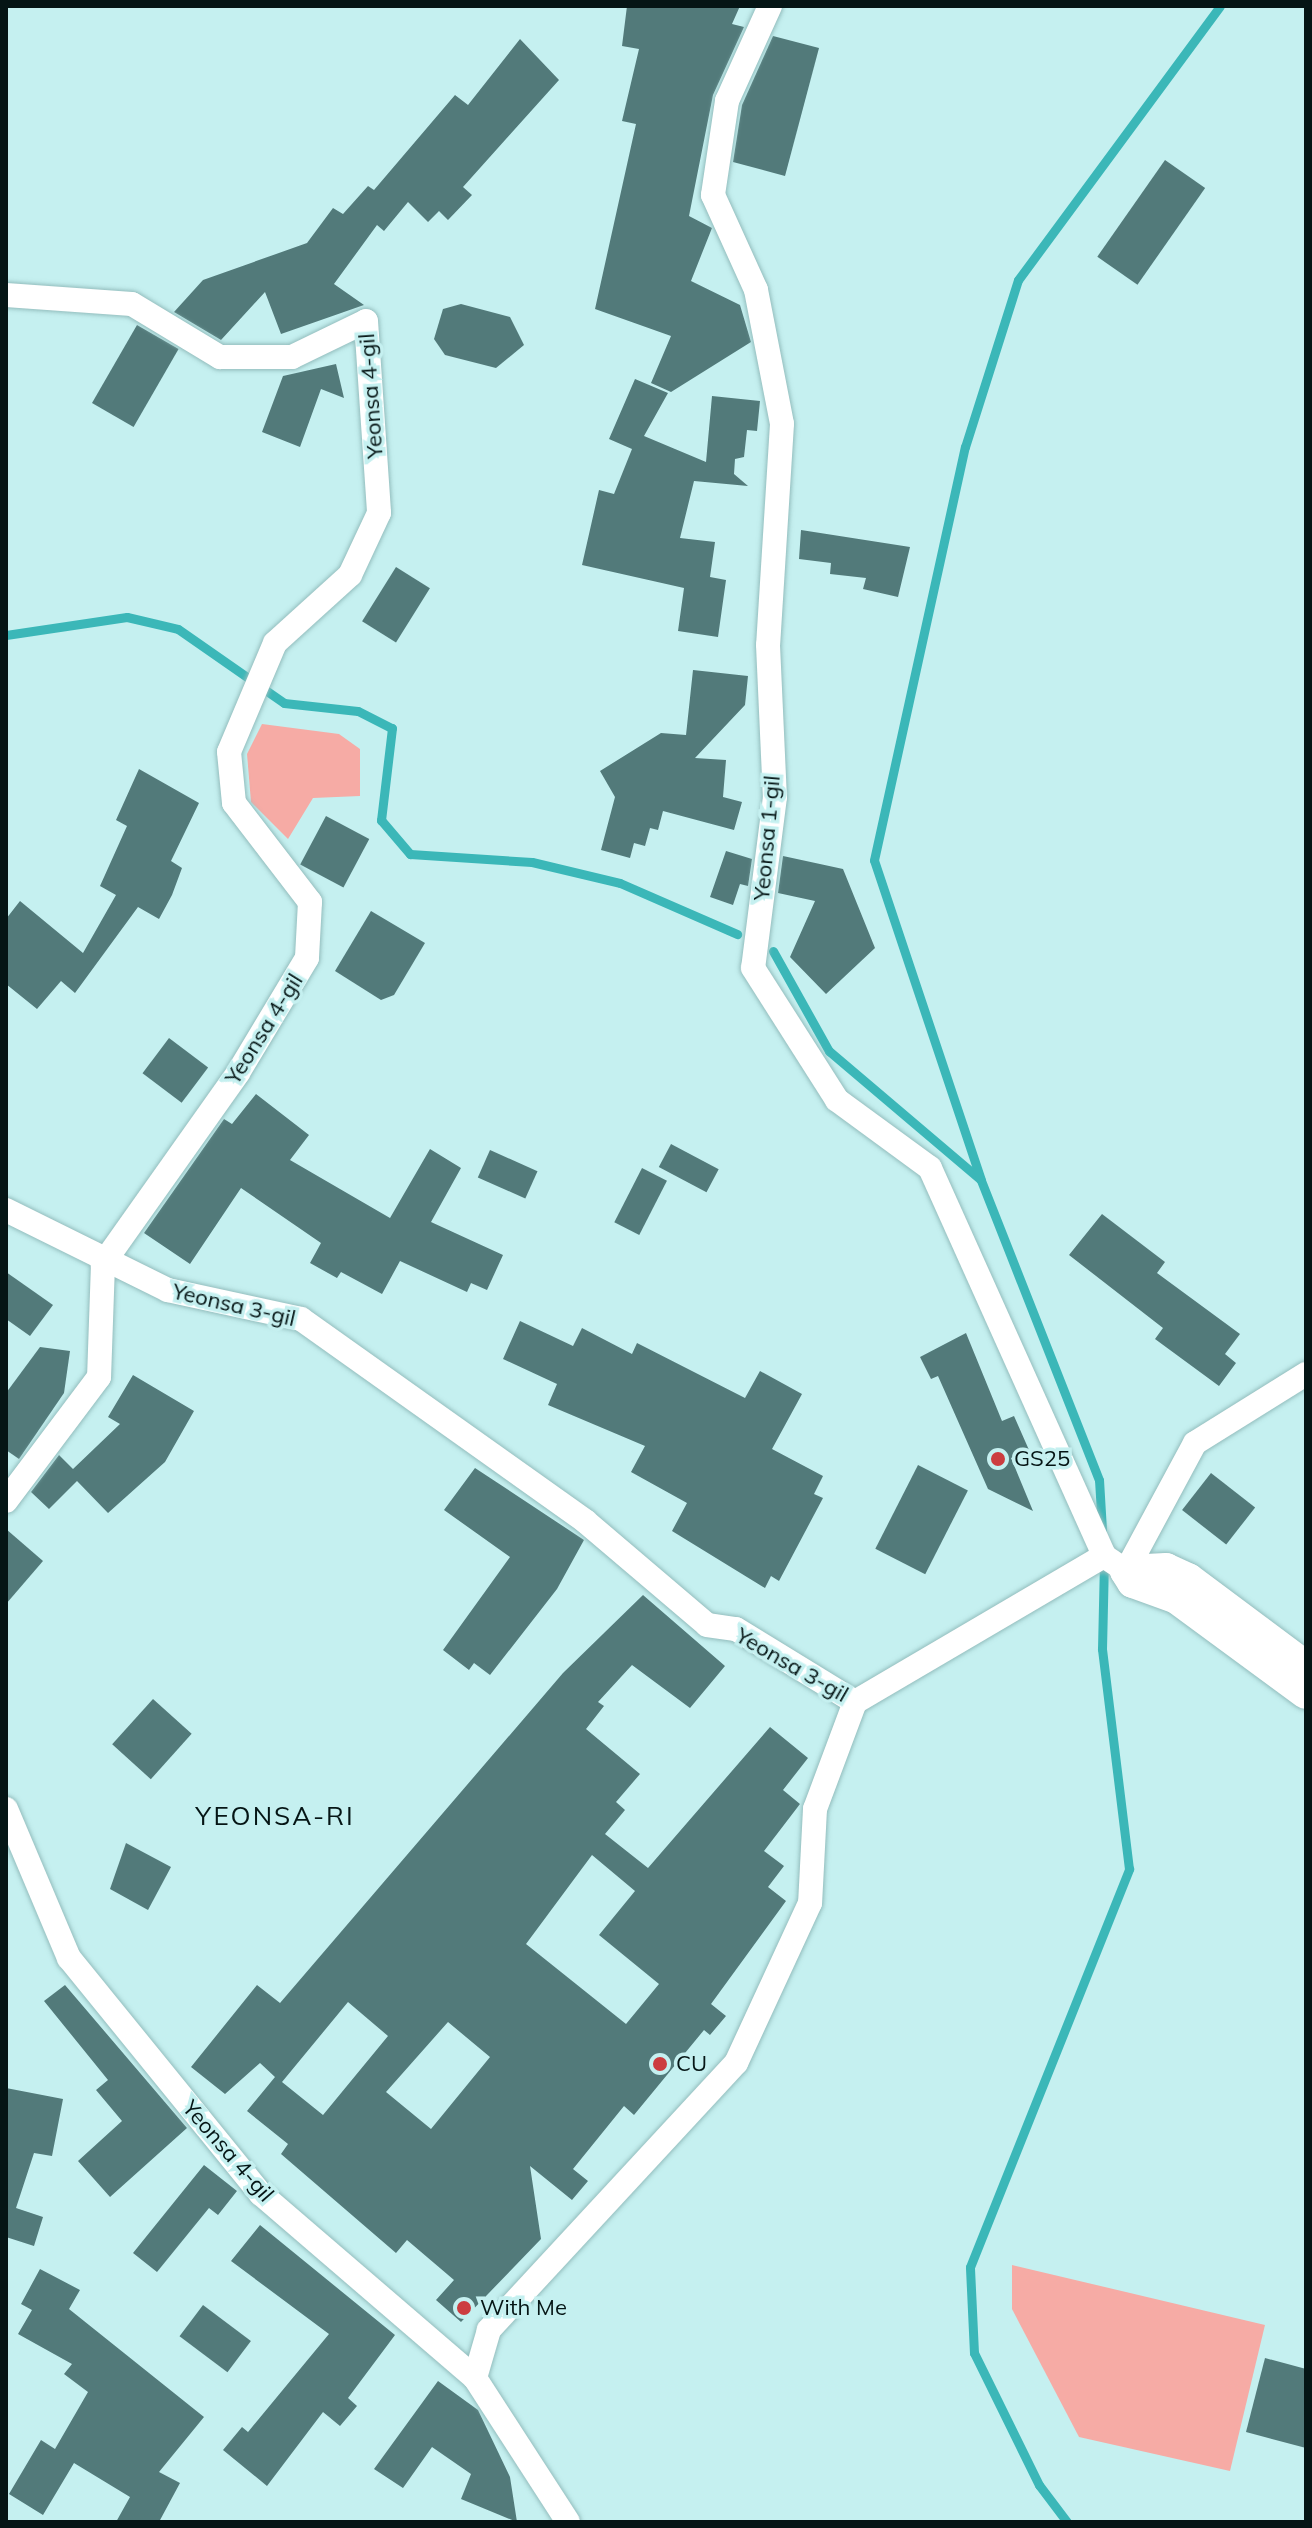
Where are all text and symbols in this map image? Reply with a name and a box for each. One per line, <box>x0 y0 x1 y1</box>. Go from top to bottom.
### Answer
street label: Yeonsa 4-gil <box>353 332 389 460</box>
street label: Yeonsa 1-gil <box>748 774 786 902</box>
street label: Yeonsa 4-gil <box>220 969 308 1089</box>
street label: Yeonsa 3-gil <box>170 1278 298 1332</box>
place label: GS25 <box>1014 1446 1070 1472</box>
marker: GS25 <box>989 1450 1007 1468</box>
street label: Yeonsa 3-gil <box>731 1622 853 1708</box>
district label: YEONSA-RI <box>195 1800 355 1832</box>
place label: CU <box>676 2051 707 2077</box>
marker: CU <box>651 2055 669 2073</box>
street label: Yeonsa 4-gil <box>177 2095 279 2207</box>
place label: With Me <box>480 2295 567 2321</box>
marker: With Me <box>455 2299 473 2317</box>

